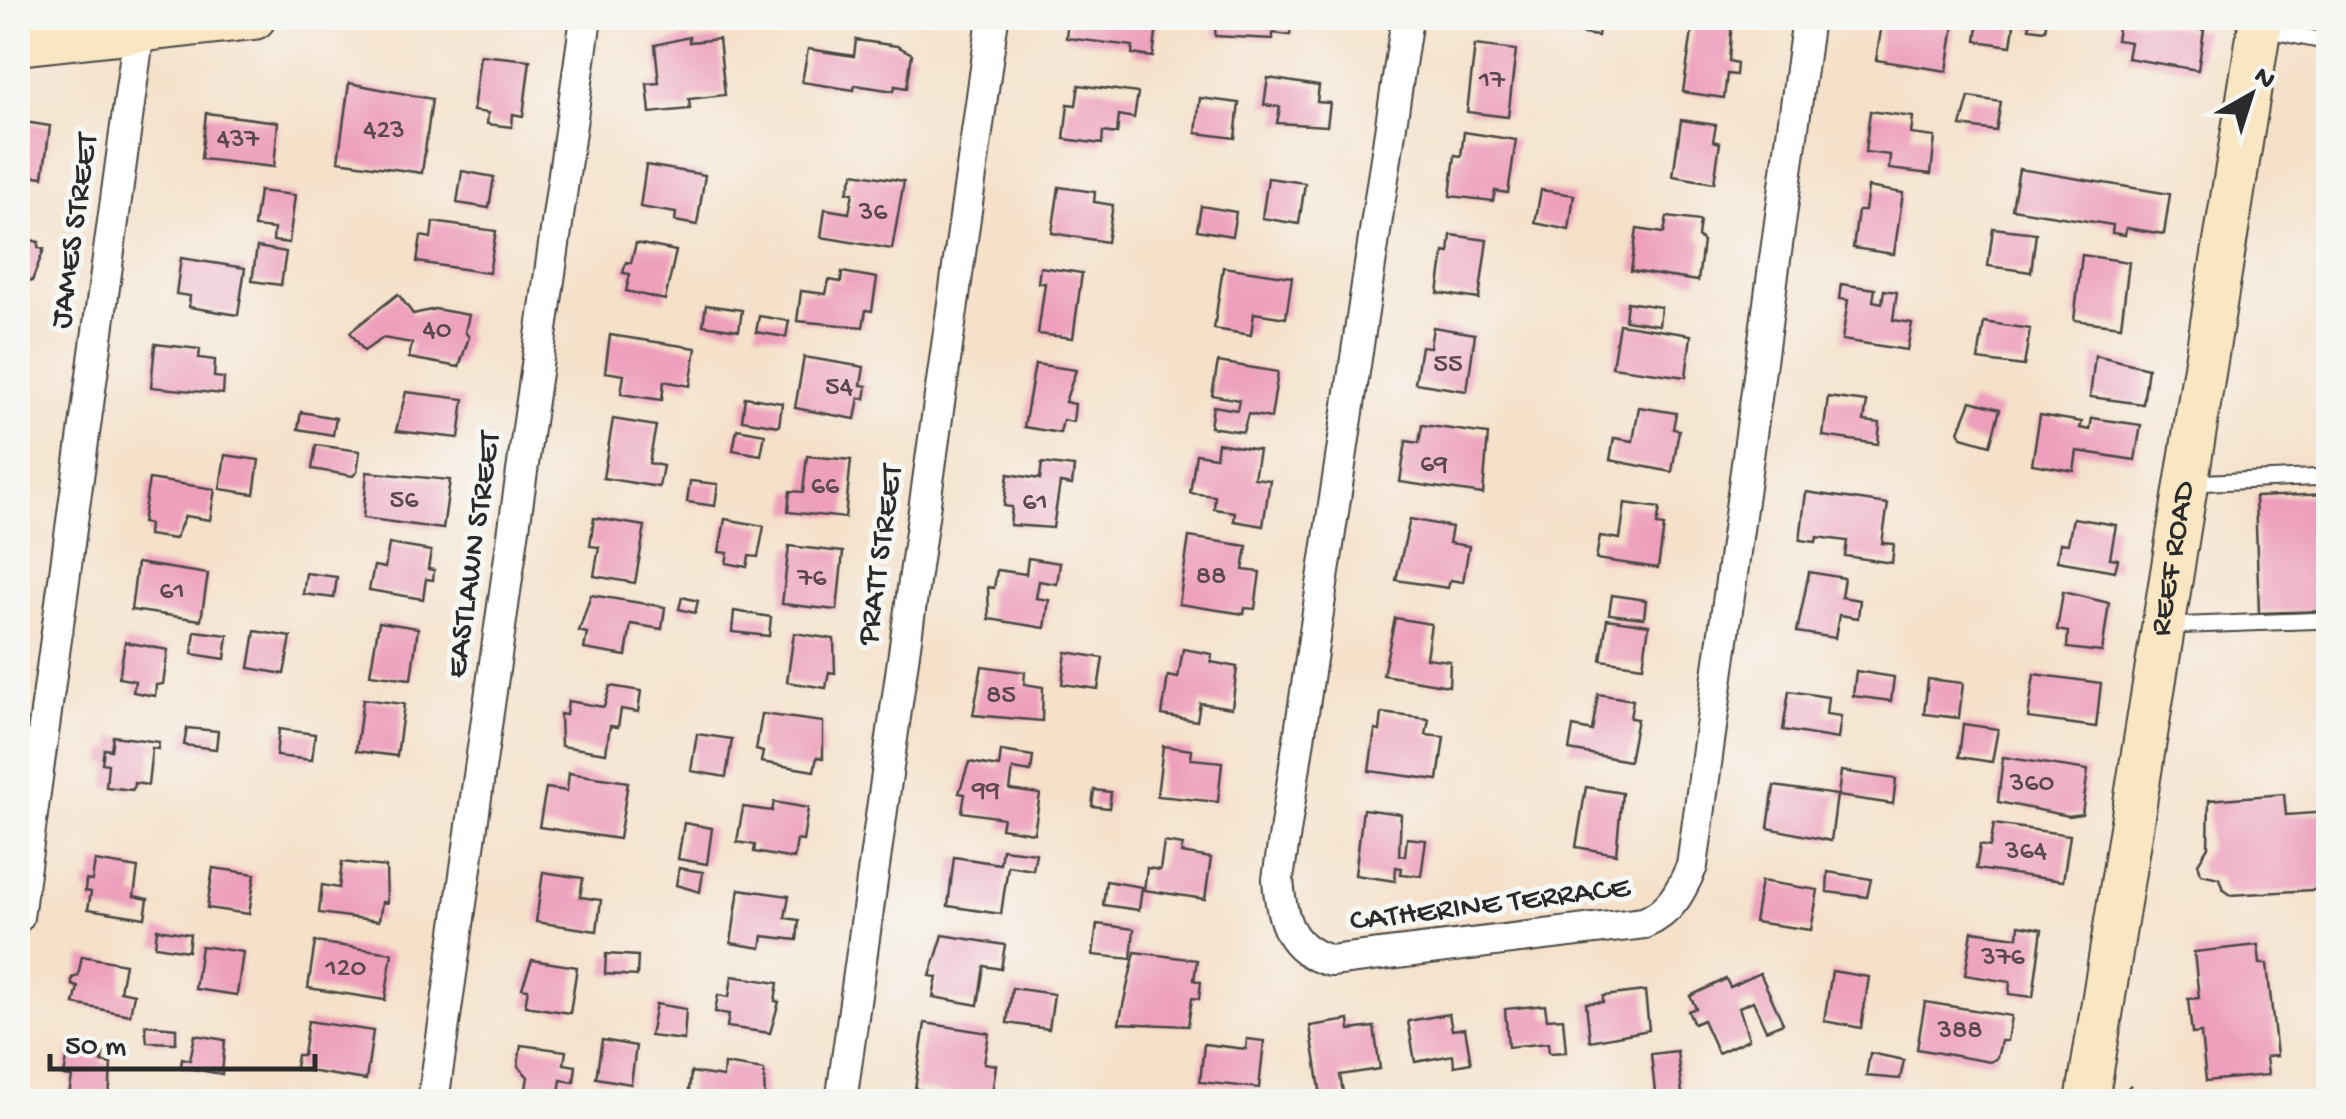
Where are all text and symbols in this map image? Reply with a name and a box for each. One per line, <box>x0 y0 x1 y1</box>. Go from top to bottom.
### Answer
north arrow <box>2201 45 2301 145</box>
text: N <box>2246 60 2281 98</box>
house number: 17 <box>1478 65 1506 98</box>
house number: 423 <box>363 115 405 148</box>
house number: 437 <box>217 124 261 157</box>
street label: JAMES STREET <box>44 129 109 331</box>
house number: 36 <box>858 197 888 230</box>
house number: 40 <box>422 315 452 348</box>
house number: 55 <box>1433 349 1463 382</box>
house number: 54 <box>825 372 853 405</box>
street label: EASTLAWN STREET <box>439 428 511 681</box>
house number: 69 <box>1420 449 1448 482</box>
street label: PRATT STREET <box>850 461 914 649</box>
house number: 66 <box>811 471 840 504</box>
street label: REEF ROAD <box>2143 479 2205 639</box>
house number: 56 <box>390 485 419 518</box>
house number: 61 <box>1022 487 1048 520</box>
house number: 88 <box>1196 561 1226 594</box>
house number: 76 <box>797 563 827 596</box>
house number: 61 <box>159 576 185 609</box>
house number: 85 <box>986 680 1016 713</box>
house number: 360 <box>2009 768 2054 801</box>
house number: 99 <box>971 775 1000 808</box>
house number: 364 <box>2004 836 2047 869</box>
street label: CATHERINE TERRACE <box>1348 870 1633 942</box>
house number: 376 <box>1980 942 2025 975</box>
house number: 120 <box>325 953 367 986</box>
scale bar <box>50 1009 315 1071</box>
house number: 388 <box>1936 1015 1983 1048</box>
text: 50 m <box>65 1031 126 1066</box>

